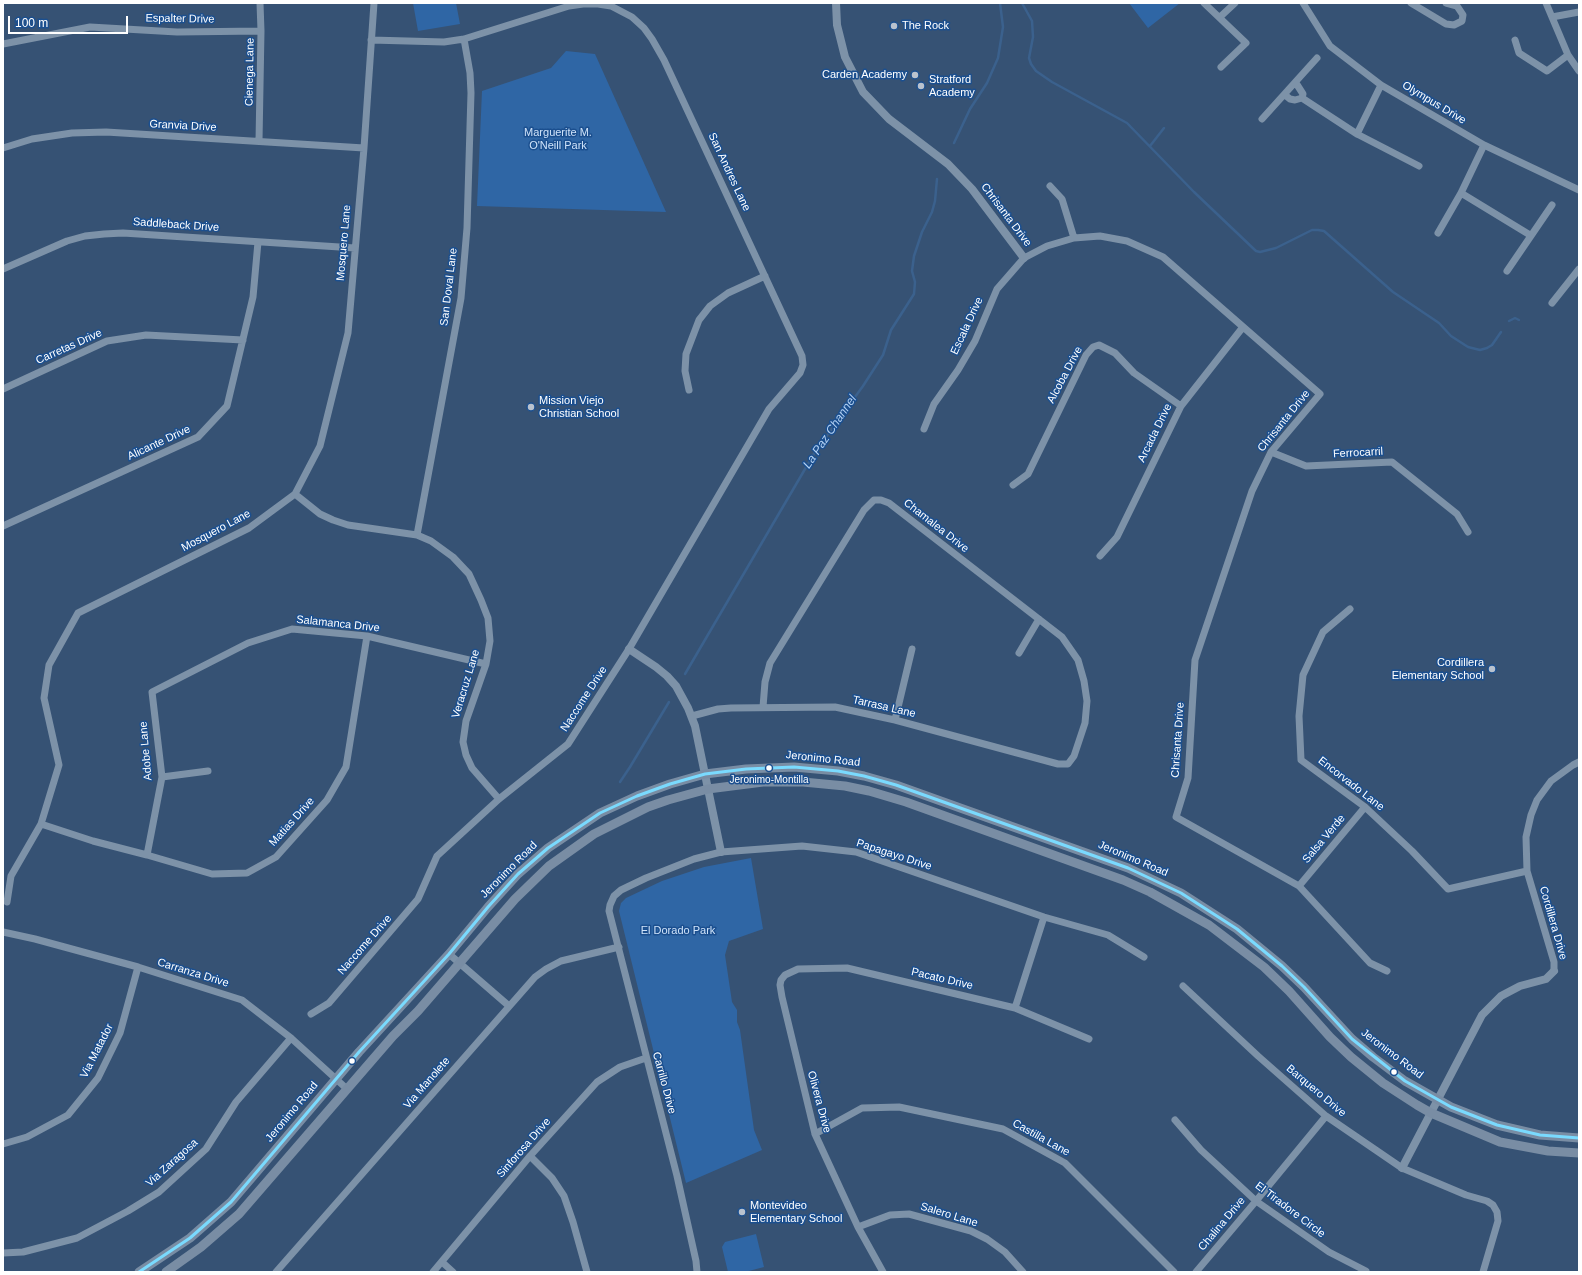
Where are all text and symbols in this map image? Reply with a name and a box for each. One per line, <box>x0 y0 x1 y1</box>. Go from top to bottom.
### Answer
scale bar <box>10 8 130 34</box>
street label: Espalter Drive <box>145 12 215 26</box>
text: 100 m <box>15 16 48 30</box>
place label: The Rock <box>902 19 949 33</box>
marker: The Rock <box>889 21 899 31</box>
street label: Cienega Lane <box>243 38 257 106</box>
place label: Carden Academy <box>822 68 907 82</box>
marker: Carden Academy <box>910 70 920 80</box>
place label: Stratford Academy <box>929 73 975 99</box>
street label: Olympus Drive <box>1400 79 1468 127</box>
marker: Stratford Academy <box>916 81 926 91</box>
street label: Granvia Drive <box>149 118 217 134</box>
park label: Marguerite M. O'Neill Park <box>524 126 592 152</box>
street label: San Andres Lane <box>705 131 753 213</box>
street label: Chrisanta Drive <box>978 181 1034 249</box>
street label: Mosquero Lane <box>334 204 354 282</box>
street label: Saddleback Drive <box>133 215 219 235</box>
street label: San Doval Lane <box>438 247 460 327</box>
street label: Escala Drive <box>948 295 986 357</box>
street label: Carretas Drive <box>34 327 104 367</box>
street label: Alcoba Drive <box>1045 344 1085 406</box>
street label: Chrisanta Drive <box>1255 387 1313 455</box>
water label: La Paz Channel <box>800 393 860 471</box>
place label: Mission Viejo Christian School <box>539 394 619 420</box>
marker: Mission Viejo Christian School <box>526 402 536 412</box>
street label: Arcada Drive <box>1135 402 1175 464</box>
street label: Alicante Drive <box>125 423 193 463</box>
street label: Ferrocarril <box>1333 445 1383 461</box>
street label: Chamalea Drive <box>901 497 971 555</box>
street label: Mosquero Lane <box>179 507 253 555</box>
street label: Salamanca Drive <box>296 613 380 635</box>
street label: Veracruz Lane <box>449 648 483 720</box>
place label: Cordillera Elementary School <box>1392 656 1484 682</box>
street label: Naccome Drive <box>558 664 610 734</box>
marker: Cordillera Elementary School <box>1487 664 1497 674</box>
street label: Tarrasa Lane <box>851 693 917 721</box>
street label: Chrisanta Drive <box>1169 702 1187 778</box>
street label: Adobe Lane <box>137 721 155 781</box>
street label: Jeronimo Road <box>785 749 861 769</box>
street label: Encorvado Lane <box>1315 754 1387 814</box>
marker: Jeronimo-Montilla <box>764 763 774 773</box>
place label: Jeronimo-Montilla <box>730 774 808 786</box>
street label: Matias Drive <box>267 795 317 849</box>
street label: Salsa Verde <box>1300 812 1348 866</box>
street label: Papagayo Drive <box>855 837 933 873</box>
street label: Jeronimo Road <box>1096 838 1170 880</box>
street label: Jeronimo Road <box>478 839 540 901</box>
street label: Cordillera Drive <box>1536 885 1570 961</box>
street label: Naccome Drive <box>335 912 395 978</box>
park label: El Dorado Park <box>641 924 715 938</box>
street label: Carranza Drive <box>156 956 230 990</box>
street label: Pacato Drive <box>910 965 974 993</box>
street label: Via Matador <box>78 1022 116 1080</box>
street label: Jeronimo Road <box>1358 1026 1426 1082</box>
street label: Carrillo Drive <box>649 1051 679 1115</box>
street label: Via Manolete <box>401 1055 453 1111</box>
unlabelled marker <box>347 1056 357 1066</box>
street label: Barquero Drive <box>1283 1062 1349 1120</box>
unlabelled marker <box>1389 1067 1399 1077</box>
street label: Olivera Drive <box>804 1070 834 1134</box>
street label: Jeronimo Road <box>263 1079 321 1145</box>
street label: Sinforosa Drive <box>494 1115 554 1181</box>
street label: Castilla Lane <box>1010 1117 1072 1159</box>
street label: Via Zaragosa <box>143 1136 201 1190</box>
street label: El Tiradore Circle <box>1252 1179 1328 1241</box>
street label: Chalina Drive <box>1196 1194 1248 1254</box>
place label: Montevideo Elementary School <box>750 1199 842 1225</box>
street label: Salero Lane <box>919 1200 979 1230</box>
marker: Montevideo Elementary School <box>737 1207 747 1217</box>

